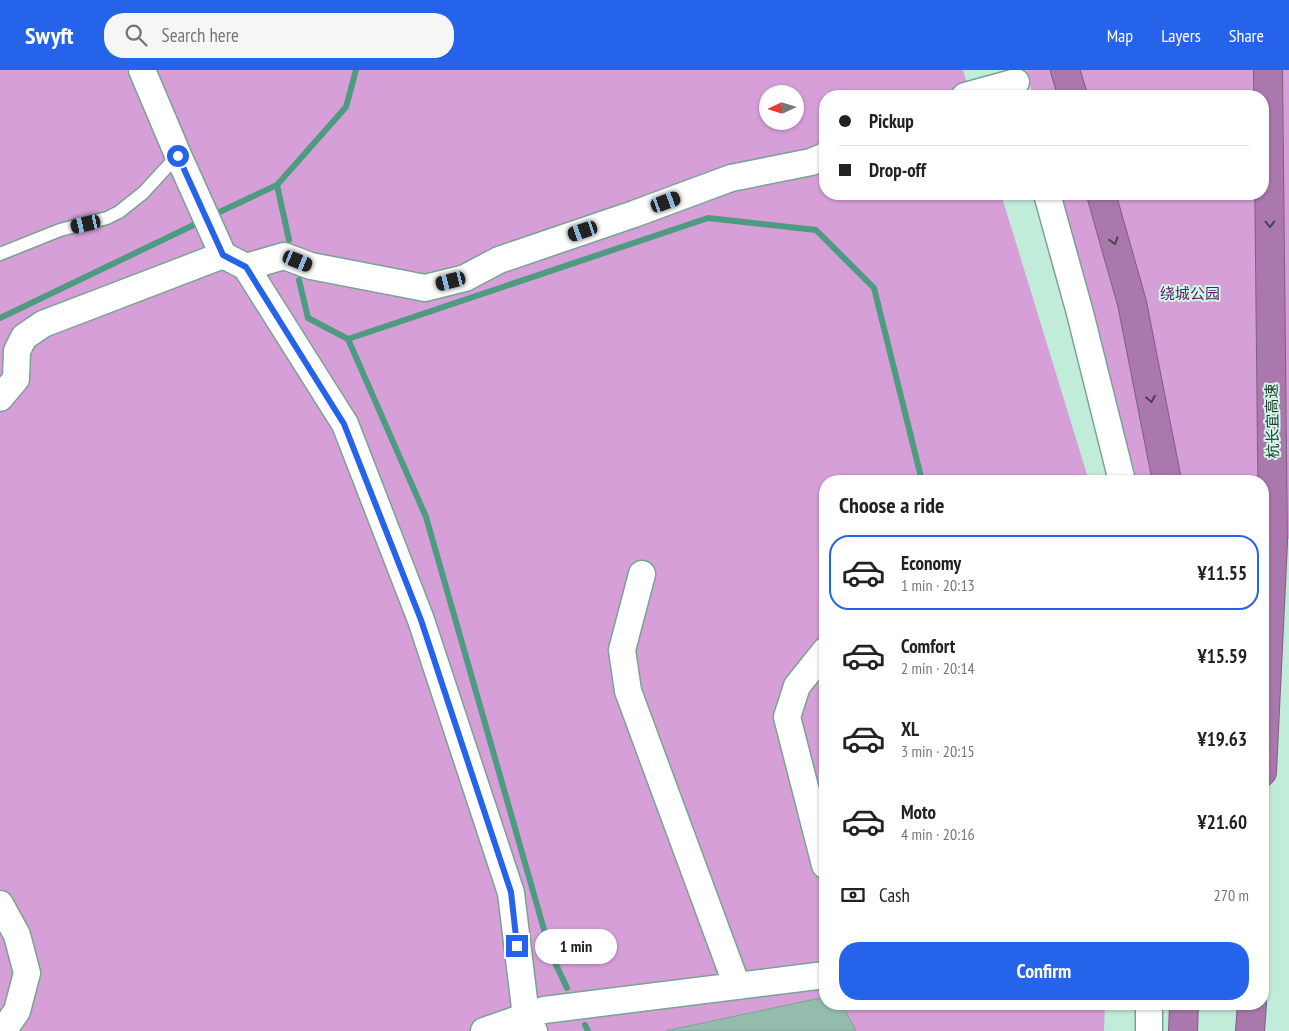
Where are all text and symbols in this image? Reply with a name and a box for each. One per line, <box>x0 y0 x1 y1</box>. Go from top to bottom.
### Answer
search box <box>104 13 454 58</box>
text: Swyft <box>25 20 74 51</box>
icon: search <box>122 21 150 49</box>
text: Search here <box>162 23 239 47</box>
text: Map <box>1107 24 1133 47</box>
text: Layers <box>1161 24 1201 47</box>
text: Share <box>1229 24 1264 47</box>
north arrow <box>759 85 804 130</box>
map controls <box>759 85 804 130</box>
text: Pickup <box>869 109 914 133</box>
route start <box>167 145 189 167</box>
text: Drop-off <box>869 158 926 182</box>
car <box>649 190 682 214</box>
car <box>69 213 102 235</box>
car <box>566 219 599 243</box>
one-way arrow <box>1265 220 1275 228</box>
one-way arrow <box>1109 236 1119 244</box>
car <box>281 248 314 274</box>
car <box>434 270 467 292</box>
park label: 绕城公园 <box>1160 284 1220 303</box>
street label: 杭长宜高速 <box>1262 383 1282 459</box>
one-way arrow <box>1145 394 1156 403</box>
text: Choose a ride <box>839 491 944 519</box>
icon: car <box>841 550 886 595</box>
text: Economy <box>901 551 961 575</box>
text: ¥11.55 <box>1198 561 1247 585</box>
text: 1 min · 20:13 <box>901 575 975 595</box>
icon: car <box>841 633 886 678</box>
text: Comfort <box>901 634 955 658</box>
text: ¥15.59 <box>1198 644 1247 668</box>
text: 2 min · 20:14 <box>901 658 975 678</box>
icon: car <box>841 716 886 761</box>
text: XL <box>901 717 919 741</box>
text: ¥19.63 <box>1198 727 1247 751</box>
text: 3 min · 20:15 <box>901 741 975 761</box>
icon: car <box>841 799 886 844</box>
text: Moto <box>901 800 936 824</box>
text: ¥21.60 <box>1198 810 1247 834</box>
text: 4 min · 20:16 <box>901 824 975 844</box>
icon: cash <box>839 881 867 909</box>
text: Cash <box>879 883 910 907</box>
text: 270 m <box>1214 885 1249 905</box>
callout: 1 min <box>534 928 617 964</box>
route end <box>506 935 528 957</box>
text: 1 min <box>560 936 592 956</box>
button: Confirm <box>839 942 1249 1000</box>

